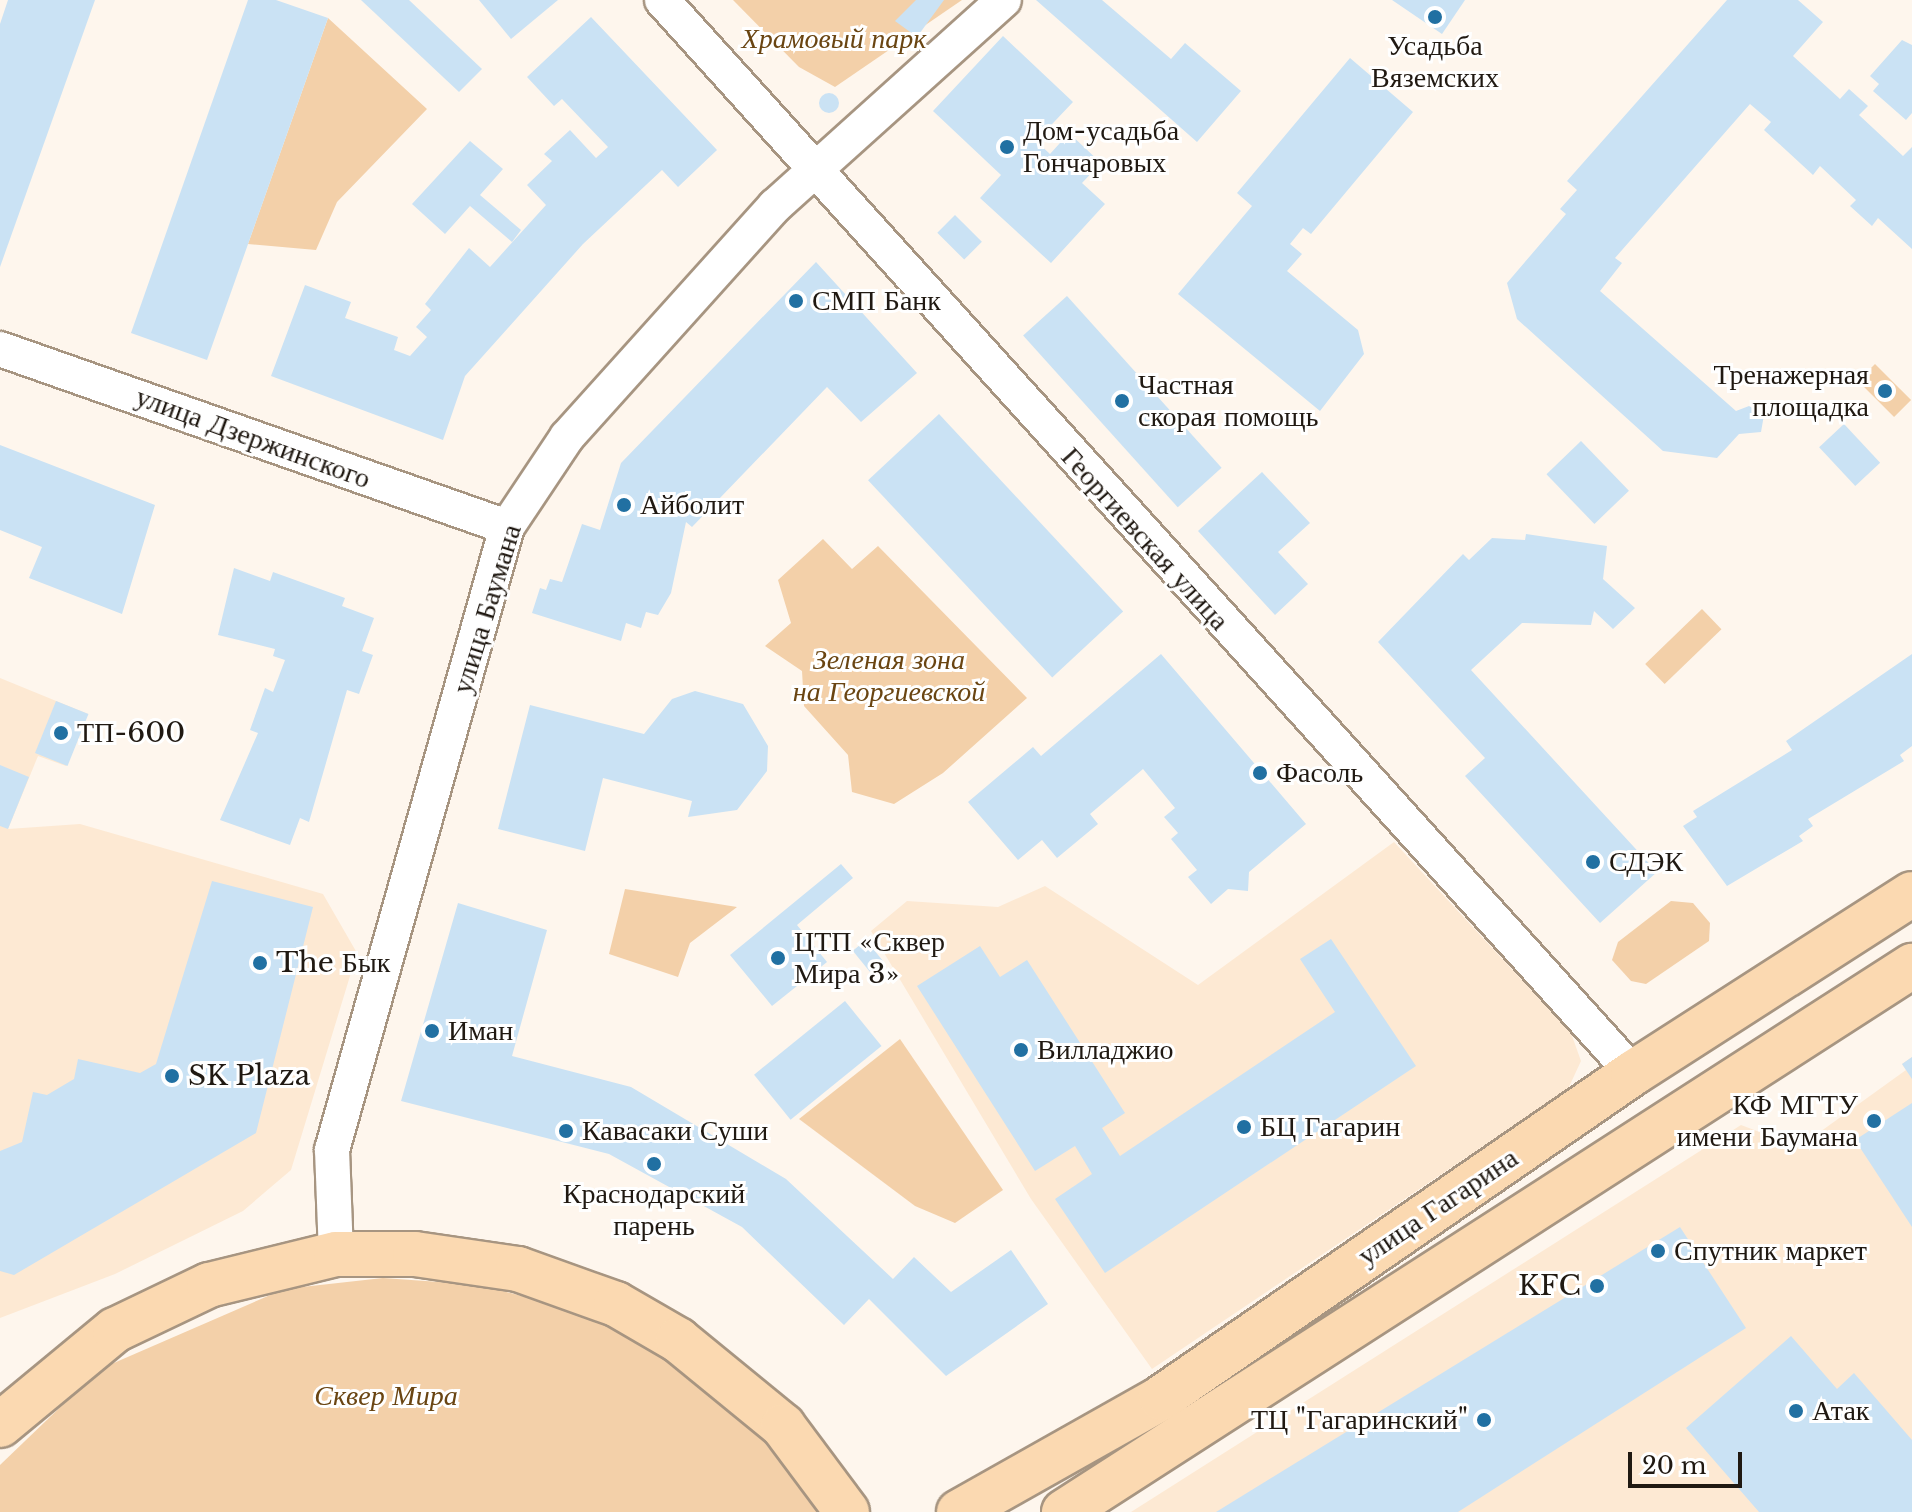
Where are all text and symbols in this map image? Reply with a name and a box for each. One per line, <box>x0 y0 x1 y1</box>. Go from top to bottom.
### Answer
marker: Усадьба Вяземских <box>1426 8 1444 26</box>
park label: Храмовый парк <box>742 22 926 56</box>
place label: Усадьба Вяземских <box>1371 29 1499 95</box>
place label: Дом-усадьба Гончаровых <box>1023 114 1179 180</box>
marker: Дом-усадьба Гончаровых <box>998 138 1016 156</box>
place label: СМП Банк <box>812 284 941 318</box>
marker: СМП Банк <box>787 292 805 310</box>
place label: Тренажерная площадка <box>1713 358 1869 424</box>
place label: Частная скорая помощь <box>1138 368 1318 434</box>
street label: улица Дзержинского <box>131 380 375 496</box>
marker: Тренажерная площадка <box>1876 382 1894 400</box>
marker: Частная скорая помощь <box>1113 392 1131 410</box>
street label: Георгиевская улица <box>1054 441 1236 637</box>
place label: Айболит <box>640 488 744 522</box>
marker: Айболит <box>615 496 633 514</box>
street label: улица Баумана <box>445 520 529 698</box>
park label: Зеленая зона на Георгиевской <box>793 643 985 709</box>
place label: ТП-600 <box>77 716 185 750</box>
marker: ТП-600 <box>52 724 70 742</box>
place label: Фасоль <box>1276 756 1363 790</box>
marker: Фасоль <box>1251 764 1269 782</box>
place label: СДЭК <box>1609 845 1683 879</box>
marker: СДЭК <box>1584 853 1602 871</box>
place label: ЦТП «Сквер Мира 3» <box>794 925 945 991</box>
place label: The Бык <box>276 946 390 980</box>
marker: ЦТП «Сквер Мира 3» <box>769 949 787 967</box>
marker: The Бык <box>251 954 269 972</box>
place label: Иман <box>448 1014 513 1048</box>
marker: Иман <box>423 1022 441 1040</box>
place label: Вилладжио <box>1037 1033 1174 1067</box>
marker: Вилладжио <box>1012 1041 1030 1059</box>
place label: SK Plaza <box>188 1059 311 1093</box>
marker: SK Plaza <box>163 1067 181 1085</box>
place label: КФ МГТУ имени Баумана <box>1677 1088 1858 1154</box>
place label: БЦ Гагарин <box>1260 1110 1400 1144</box>
marker: КФ МГТУ имени Баумана <box>1865 1112 1883 1130</box>
place label: Кавасаки Суши <box>582 1114 768 1148</box>
marker: БЦ Гагарин <box>1235 1118 1253 1136</box>
marker: Кавасаки Суши <box>557 1122 575 1140</box>
street label: улица Гагарина <box>1352 1141 1524 1273</box>
marker: Краснодарский парень <box>645 1155 663 1173</box>
place label: Краснодарский парень <box>563 1177 745 1243</box>
place label: Спутник маркет <box>1674 1234 1867 1268</box>
marker: Спутник маркет <box>1649 1242 1667 1260</box>
place label: KFC <box>1518 1269 1581 1303</box>
marker: KFC <box>1588 1277 1606 1295</box>
park label: Сквер Мира <box>314 1379 458 1413</box>
place label: Атак <box>1812 1394 1869 1428</box>
marker: Атак <box>1787 1402 1805 1420</box>
place label: ТЦ "Гагаринский" <box>1250 1403 1468 1437</box>
marker: ТЦ "Гагаринский" <box>1475 1411 1493 1429</box>
scale bar <box>1632 1436 1746 1486</box>
text: 20 m <box>1642 1451 1707 1480</box>

